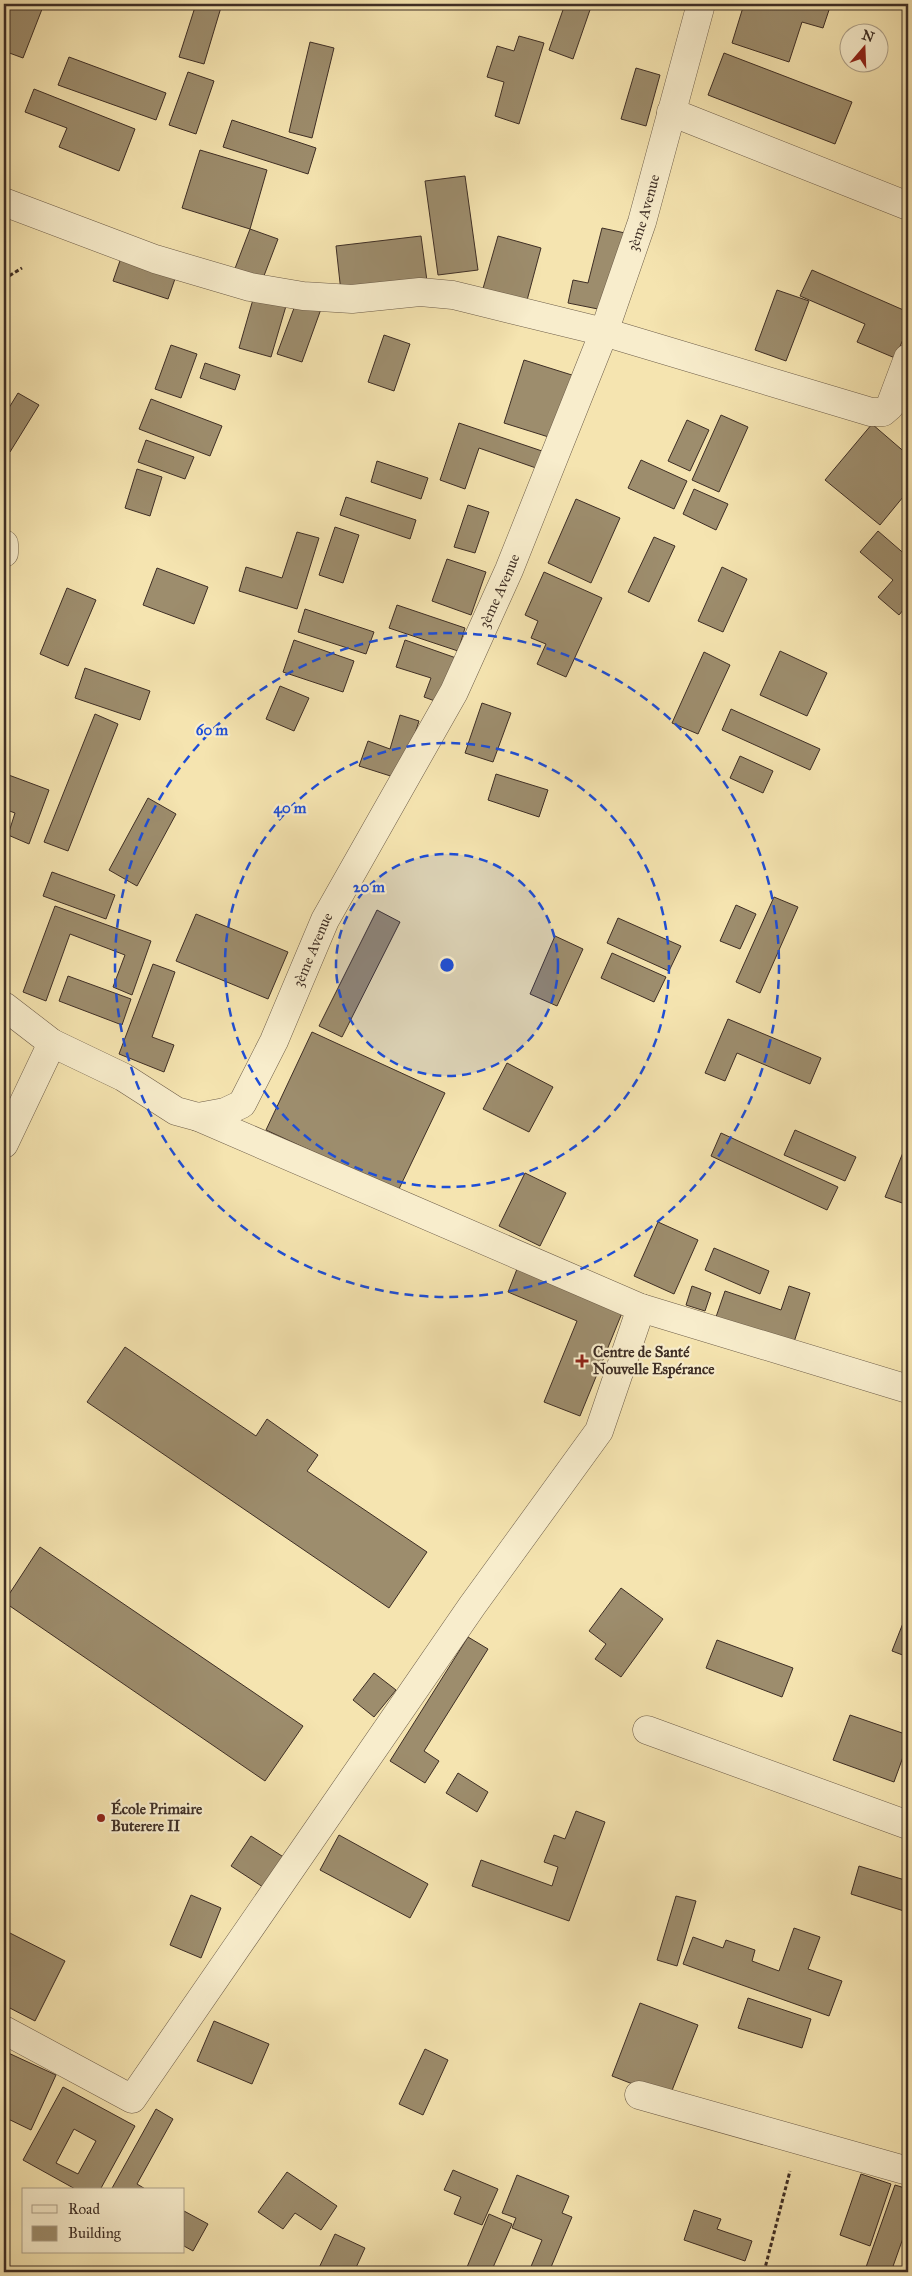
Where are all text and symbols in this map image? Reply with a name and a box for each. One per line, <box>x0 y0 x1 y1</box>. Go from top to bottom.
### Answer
north arrow <box>840 22 890 72</box>
text: N <box>860 26 877 46</box>
street label: 3ème Avenue <box>624 172 663 254</box>
street label: 3ème Avenue <box>475 551 524 631</box>
text: 60 m <box>196 721 229 739</box>
text: 40 m <box>274 799 307 818</box>
text: 20 m <box>353 878 385 896</box>
street label: 3ème Avenue <box>289 909 337 990</box>
centre of rings <box>438 956 456 974</box>
place label: Centre de Santé Nouvelle Espérance <box>593 1343 715 1379</box>
marker: Centre de Santé Nouvelle Espérance <box>575 1354 589 1368</box>
place label: École Primaire Buterere II <box>111 1799 203 1835</box>
marker: École Primaire Buterere II <box>95 1812 107 1824</box>
legend <box>22 2188 185 2254</box>
text: Road <box>68 2200 100 2218</box>
text: Building <box>68 2224 122 2242</box>

